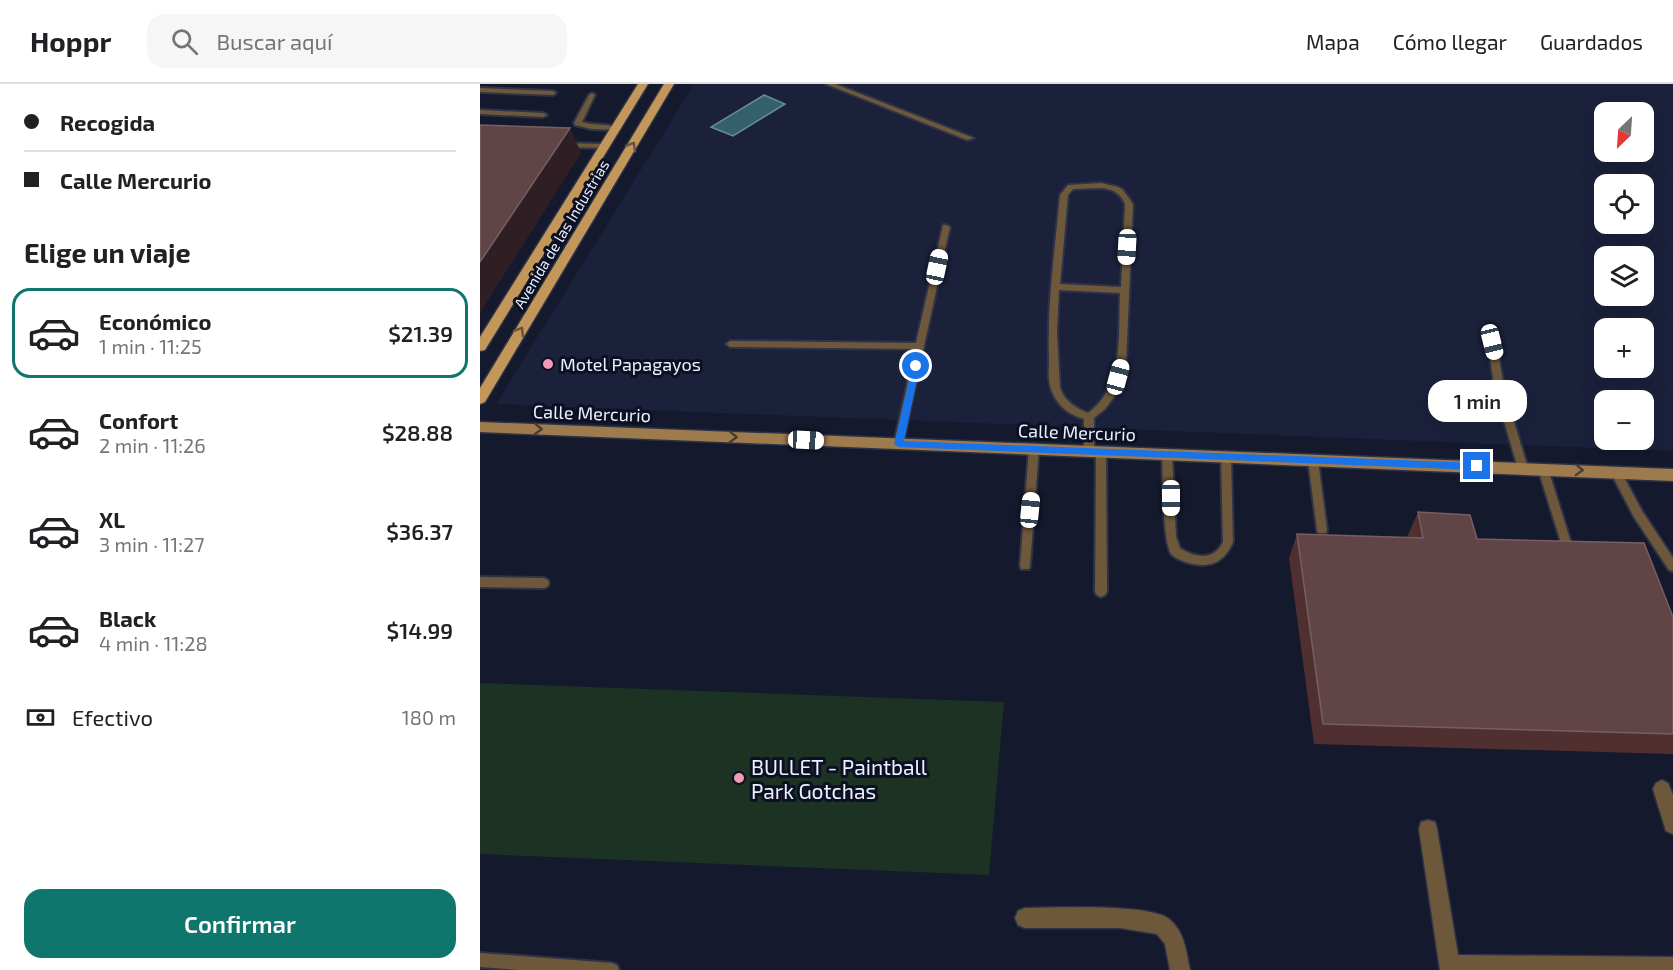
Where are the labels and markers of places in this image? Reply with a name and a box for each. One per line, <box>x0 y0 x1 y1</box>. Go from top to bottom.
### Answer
place label: Motel Papagayos <box>560 353 701 375</box>
marker: Motel Papagayos <box>541 357 555 371</box>
place label: BULLET - Paintball Park Gotchas <box>751 754 928 803</box>
marker: BULLET - Paintball Park Gotchas <box>732 771 746 785</box>

